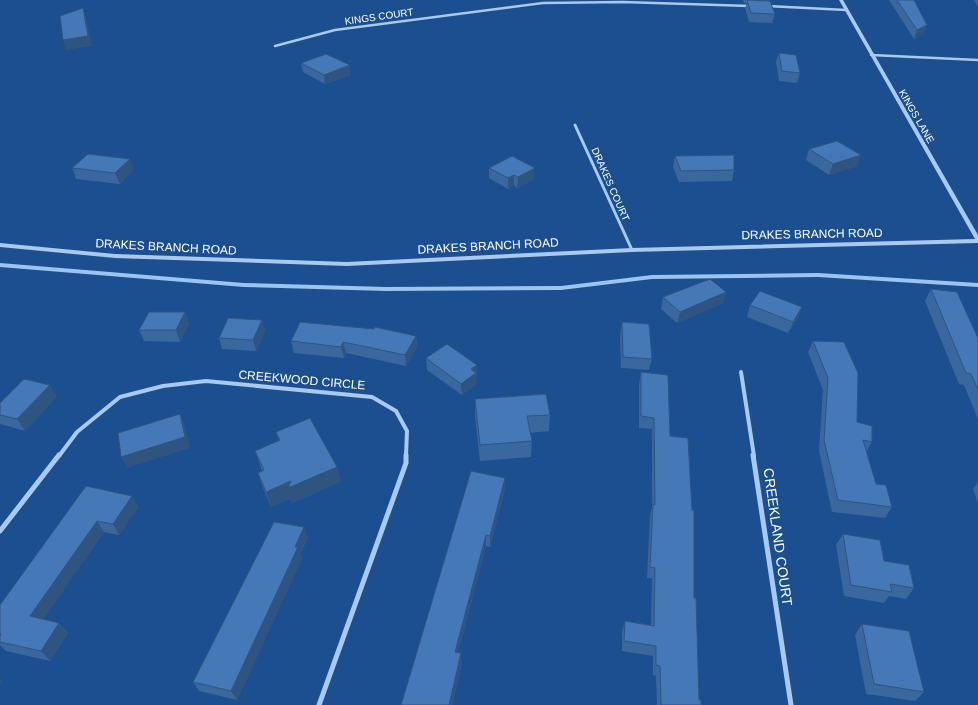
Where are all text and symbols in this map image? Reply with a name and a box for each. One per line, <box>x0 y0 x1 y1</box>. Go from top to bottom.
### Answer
street label: KINGS COURT <box>344 6 414 27</box>
street label: KINGS LANE <box>897 88 936 145</box>
street label: DRAKES COURT <box>589 146 632 223</box>
street label: DRAKES BRANCH ROAD <box>741 226 883 242</box>
street label: DRAKES BRANCH ROAD <box>417 235 559 257</box>
street label: DRAKES BRANCH ROAD <box>95 236 237 258</box>
street label: CREEKWOOD CIRCLE <box>238 367 366 393</box>
street label: CREEKLAND COURT <box>760 467 796 607</box>

